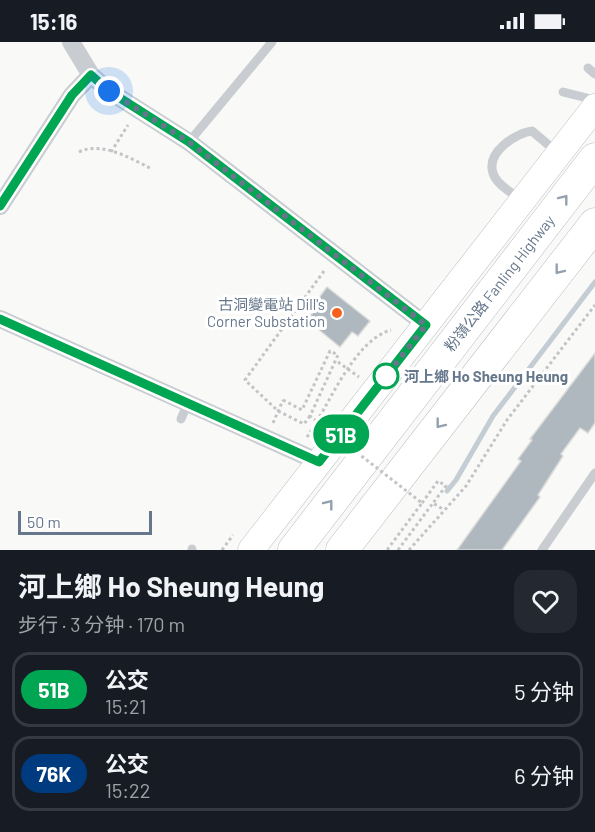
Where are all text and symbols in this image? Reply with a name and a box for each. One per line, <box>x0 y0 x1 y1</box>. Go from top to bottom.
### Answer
text: 15:16 <box>30 8 77 34</box>
your location <box>94 76 124 106</box>
one-way arrow <box>556 195 567 206</box>
street label: 粉嶺公路 Fanling Highway <box>440 211 558 355</box>
one-way arrow <box>556 263 567 274</box>
place label: 古洞變電站 Dill's Corner Substation <box>207 295 325 330</box>
marker: 古洞變電站 Dill's Corner Substation <box>330 306 344 320</box>
marker: 河上鄉 Ho Sheung Heung <box>373 363 399 389</box>
place label: 河上鄉 Ho Sheung Heung <box>404 367 568 385</box>
line badge: 51B <box>306 414 376 454</box>
one-way arrow <box>436 417 447 428</box>
text: 51B <box>325 422 357 447</box>
one-way arrow <box>322 499 333 510</box>
scale bar <box>18 508 152 535</box>
text: 50 m <box>27 512 61 531</box>
text: 河上鄉 Ho Sheung Heung <box>18 569 324 603</box>
button: heart <box>514 570 577 633</box>
text: 步行 · 3 分钟 · 170 m <box>18 612 185 636</box>
text: 公交 <box>105 666 149 692</box>
text: 51B <box>38 677 70 702</box>
text: 5 分钟 <box>514 678 574 704</box>
text: 15:21 <box>105 694 147 718</box>
text: 公交 <box>105 750 149 776</box>
text: 76K <box>37 761 71 786</box>
text: 6 分钟 <box>514 762 574 788</box>
text: 15:22 <box>105 778 151 802</box>

